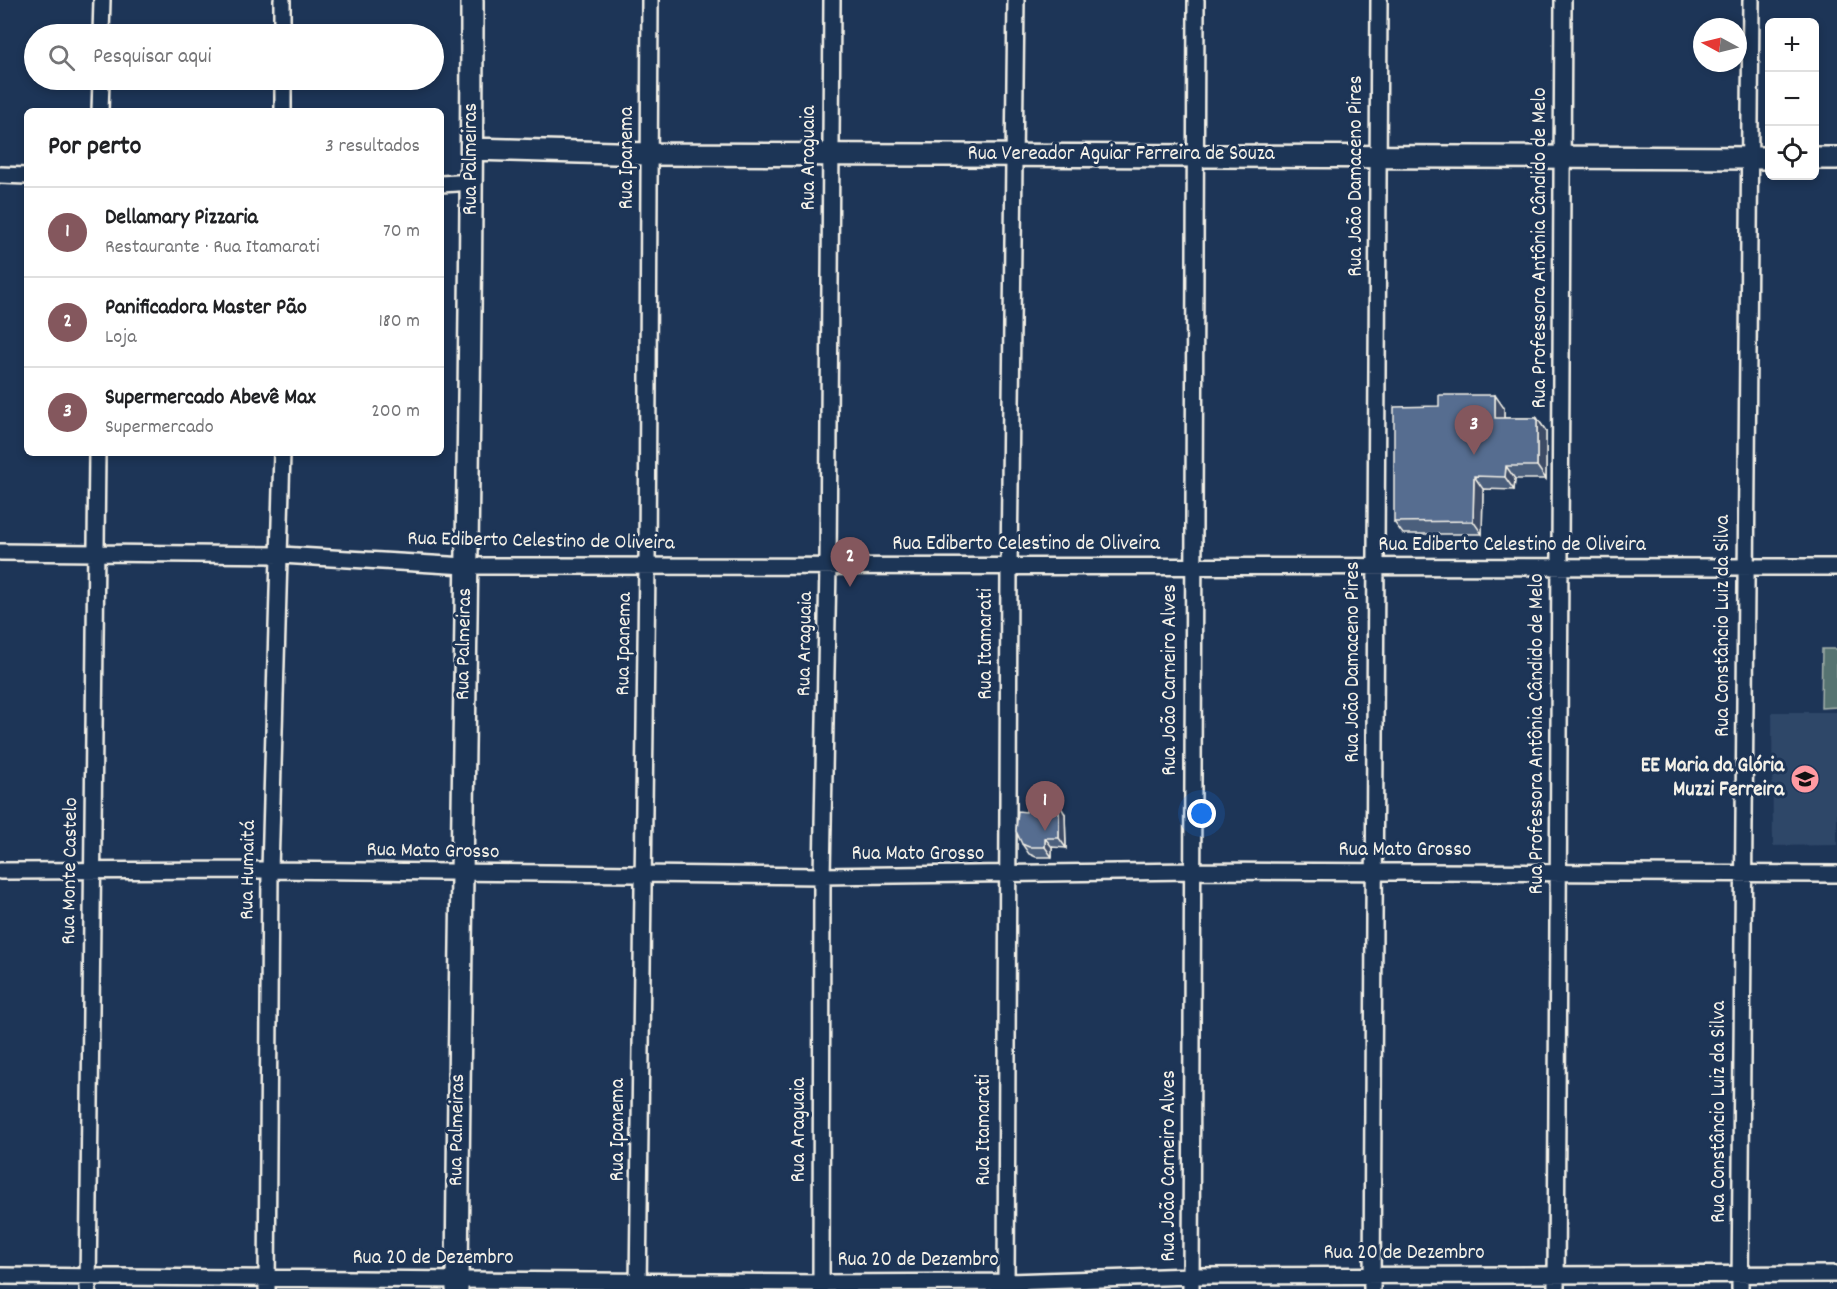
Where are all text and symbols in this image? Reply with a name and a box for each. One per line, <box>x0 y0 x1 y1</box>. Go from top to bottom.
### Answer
north arrow <box>1693 18 1747 72</box>
map controls <box>1765 18 1819 180</box>
button: + <box>1765 18 1819 72</box>
search box <box>24 24 444 90</box>
icon: search <box>45 41 78 74</box>
text: Pesquisar aqui <box>93 42 212 73</box>
button: − <box>1765 72 1819 126</box>
street label: Rua João Damaceno Pires <box>1342 75 1372 277</box>
street label: Rua Professora Antônia Cândido de Melo <box>1526 87 1556 409</box>
street label: Rua Palmeiras <box>457 103 487 215</box>
street label: Rua Araguaia <box>795 104 825 210</box>
street label: Rua Ipanema <box>613 105 643 210</box>
button: locate <box>1765 126 1819 180</box>
text: Por perto <box>48 129 141 166</box>
text: 3 resultados <box>325 133 420 161</box>
street label: Rua Vereador Aguiar Ferreira de Souza <box>967 140 1276 170</box>
text: Dellamary Pizzaria <box>105 203 258 234</box>
text: 1 <box>65 218 70 246</box>
text: 70 m <box>383 218 420 246</box>
text: Restaurante · Rua Itamarati <box>105 234 320 262</box>
text: Panificadora Master Pão <box>105 293 307 324</box>
text: 2 <box>63 308 72 336</box>
text: 180 m <box>378 308 420 336</box>
text: Loja <box>105 324 137 352</box>
text: Supermercado Abevê Max <box>105 383 316 414</box>
text: 3 <box>63 398 72 426</box>
text: 200 m <box>371 398 420 426</box>
pin: 3 <box>1454 406 1494 455</box>
text: Supermercado <box>105 414 214 442</box>
street label: Rua Constâncio Luiz da Silva <box>1709 514 1739 737</box>
street label: Rua Ediberto Celestino de Oliveira <box>407 525 676 559</box>
street label: Rua Ediberto Celestino de Oliveira <box>892 530 1161 560</box>
street label: Rua Ediberto Celestino de Oliveira <box>1378 531 1647 561</box>
pin: 2 <box>830 538 870 587</box>
street label: Rua João Damaceno Pires <box>1339 561 1369 763</box>
street label: Rua Professora Antônia Cândido de Melo <box>1523 573 1553 895</box>
street label: Rua João Carneiro Alves <box>1156 584 1186 776</box>
street label: Rua Palmeiras <box>449 588 481 700</box>
street label: Rua Itamarati <box>972 588 1002 700</box>
street label: Rua Araguaia <box>790 590 822 697</box>
street label: Rua Ipanema <box>609 591 641 696</box>
place label: EE Maria da Glória Muzzi Ferreira <box>1641 752 1785 806</box>
school or university icon: EE Maria da Glória Muzzi Ferreira <box>1789 763 1821 795</box>
pin: 1 <box>1026 782 1064 831</box>
street label: Rua Monte Castelo <box>55 797 87 945</box>
your location <box>1187 799 1216 828</box>
street label: Rua Humaitá <box>233 819 265 920</box>
street label: Rua Mato Grosso <box>366 836 500 868</box>
street label: Rua Mato Grosso <box>1339 836 1471 866</box>
street label: Rua Mato Grosso <box>852 840 984 870</box>
street label: Rua Constâncio Luiz da Silva <box>1705 1000 1735 1223</box>
street label: Rua João Carneiro Alves <box>1155 1070 1185 1262</box>
street label: Rua Palmeiras <box>442 1074 474 1186</box>
street label: Rua Itamarati <box>970 1074 1000 1186</box>
street label: Rua Araguaia <box>785 1076 815 1182</box>
street label: Rua Ipanema <box>604 1077 634 1182</box>
street label: Rua 20 de Dezembro <box>1323 1239 1485 1269</box>
street label: Rua 20 de Dezembro <box>352 1244 514 1274</box>
street label: Rua 20 de Dezembro <box>837 1246 999 1276</box>

